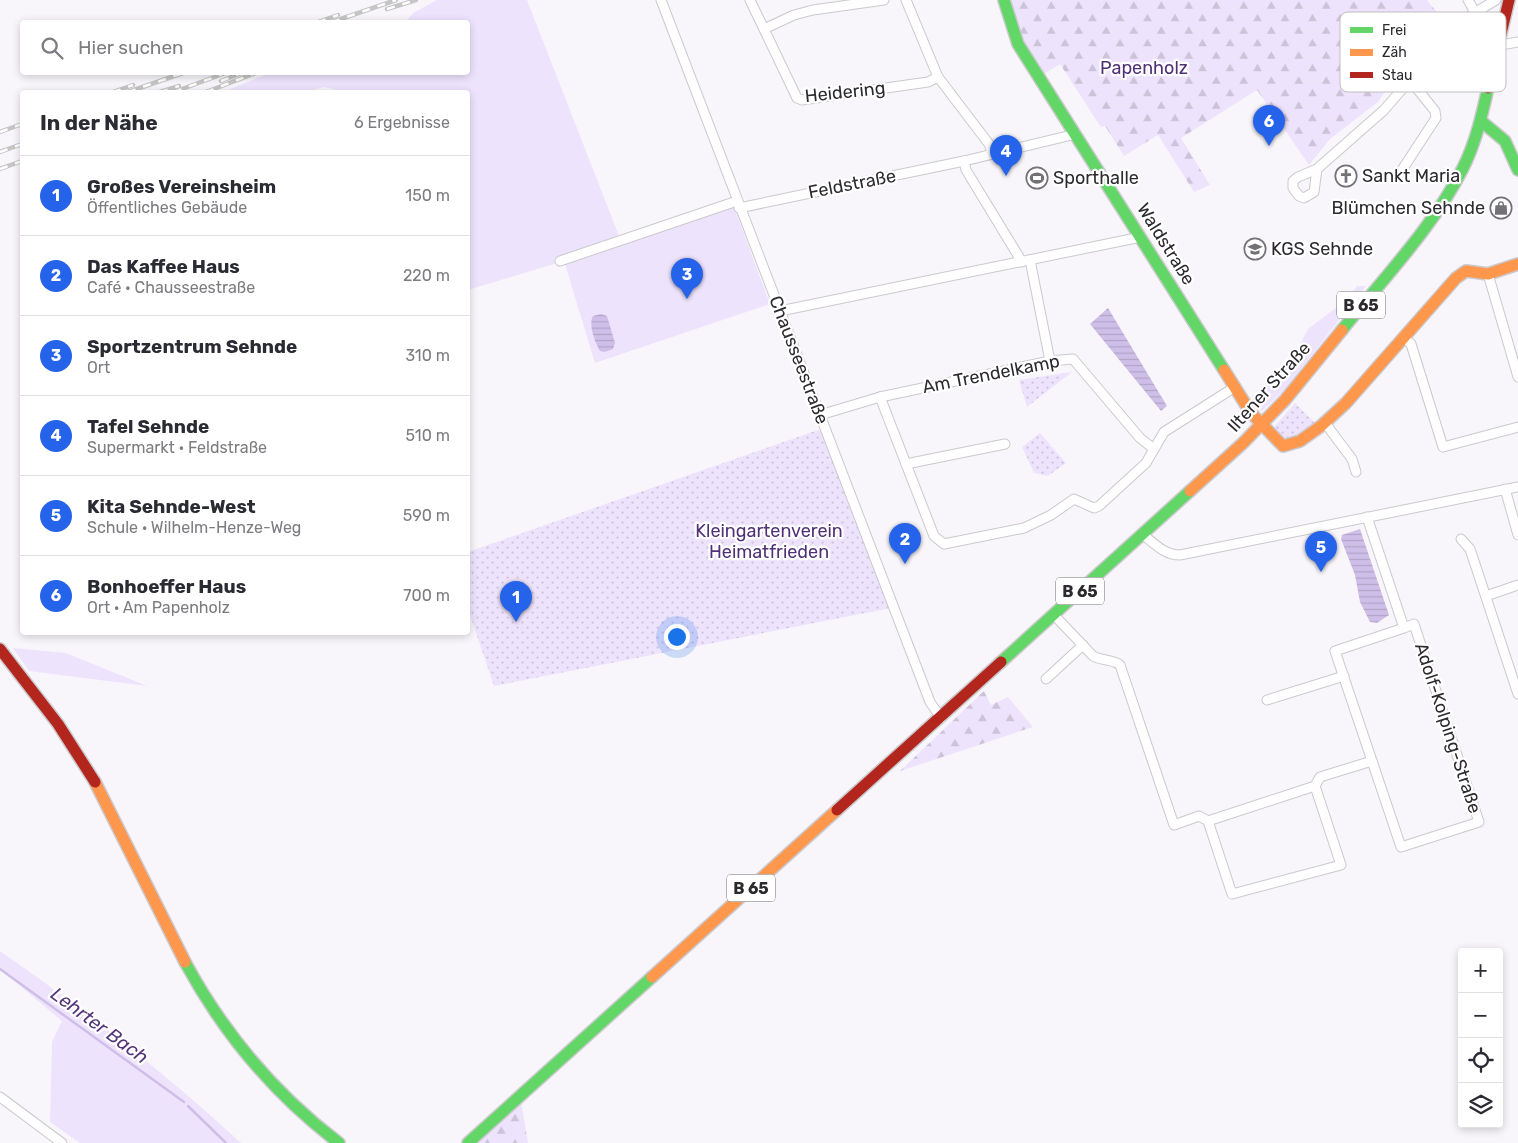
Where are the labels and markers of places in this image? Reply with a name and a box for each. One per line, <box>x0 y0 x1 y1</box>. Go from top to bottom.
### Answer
pin: 6 <box>1253 105 1285 146</box>
pin: 4 <box>990 135 1022 176</box>
church icon: Sankt Maria <box>1334 164 1358 188</box>
place label: Sankt Maria <box>1362 165 1460 187</box>
sports icon: Sporthalle <box>1025 166 1049 190</box>
place label: Sporthalle <box>1053 167 1139 189</box>
shop icon: Blümchen Sehnde <box>1489 196 1513 220</box>
place label: Blümchen Sehnde <box>1332 197 1485 219</box>
school or university icon: KGS Sehnde <box>1243 237 1267 261</box>
place label: KGS Sehnde <box>1271 238 1373 260</box>
pin: 3 <box>671 258 703 299</box>
pin: 2 <box>889 523 921 564</box>
pin: 5 <box>1305 531 1337 572</box>
pin: 1 <box>500 581 532 622</box>

